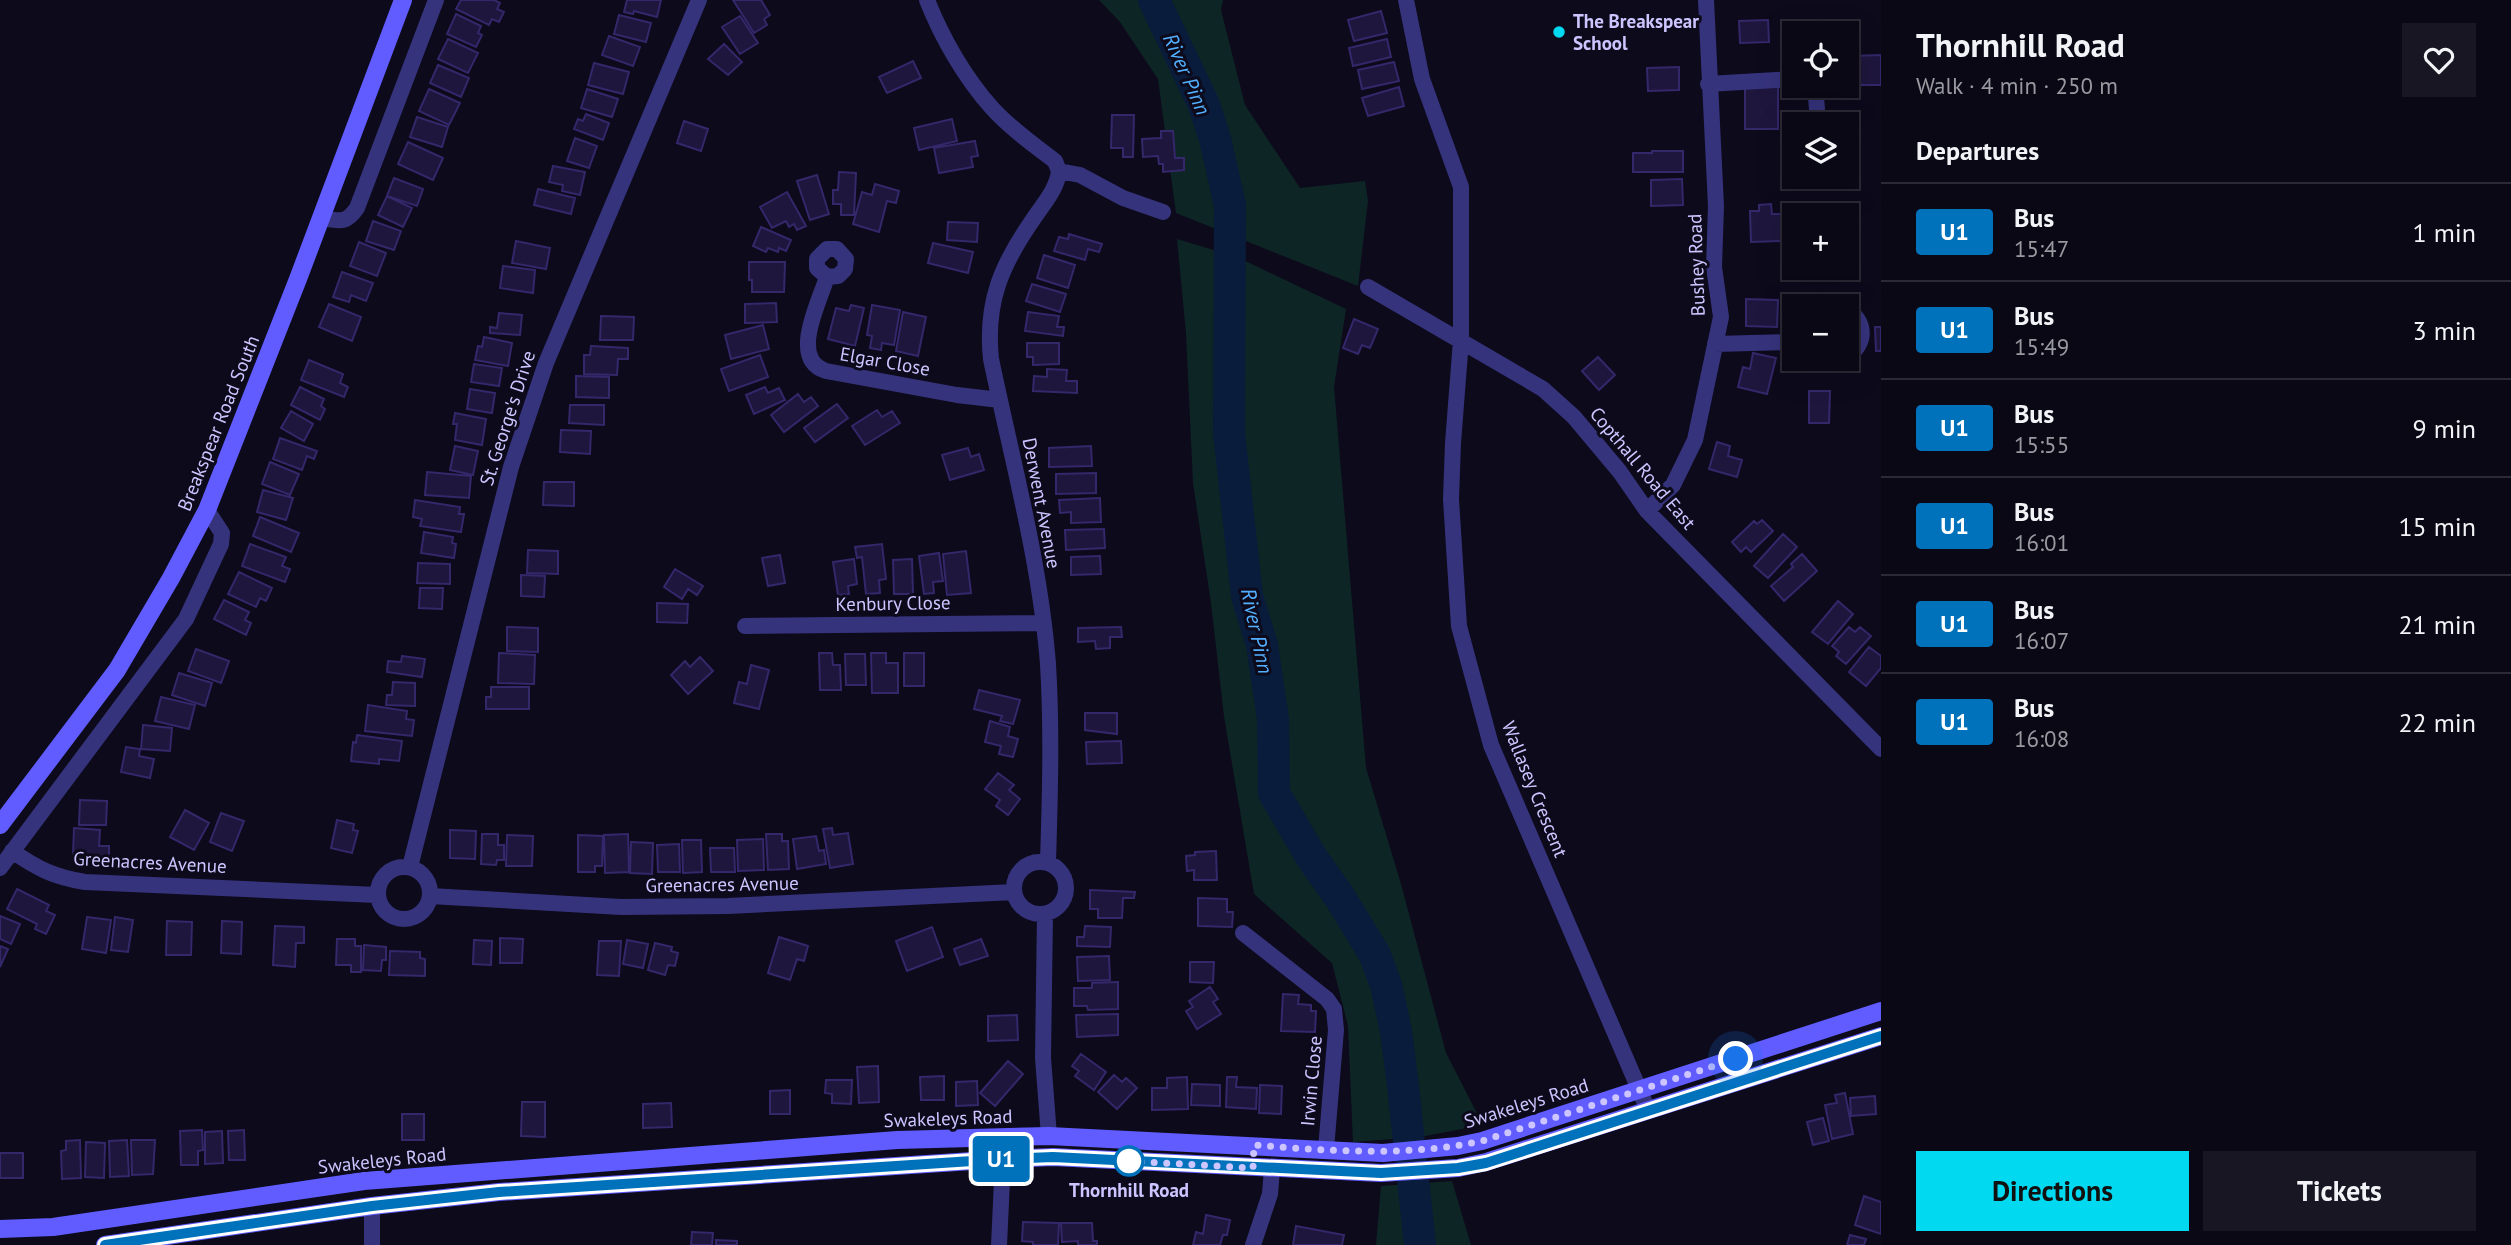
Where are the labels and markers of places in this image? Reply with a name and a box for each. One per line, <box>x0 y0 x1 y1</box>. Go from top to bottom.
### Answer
place label: The Breakspear School <box>1573 9 1699 55</box>
marker: The Breakspear School <box>1551 24 1567 40</box>
marker: Thornhill Road <box>1114 1146 1144 1176</box>
place label: Thornhill Road <box>1069 1178 1189 1202</box>

